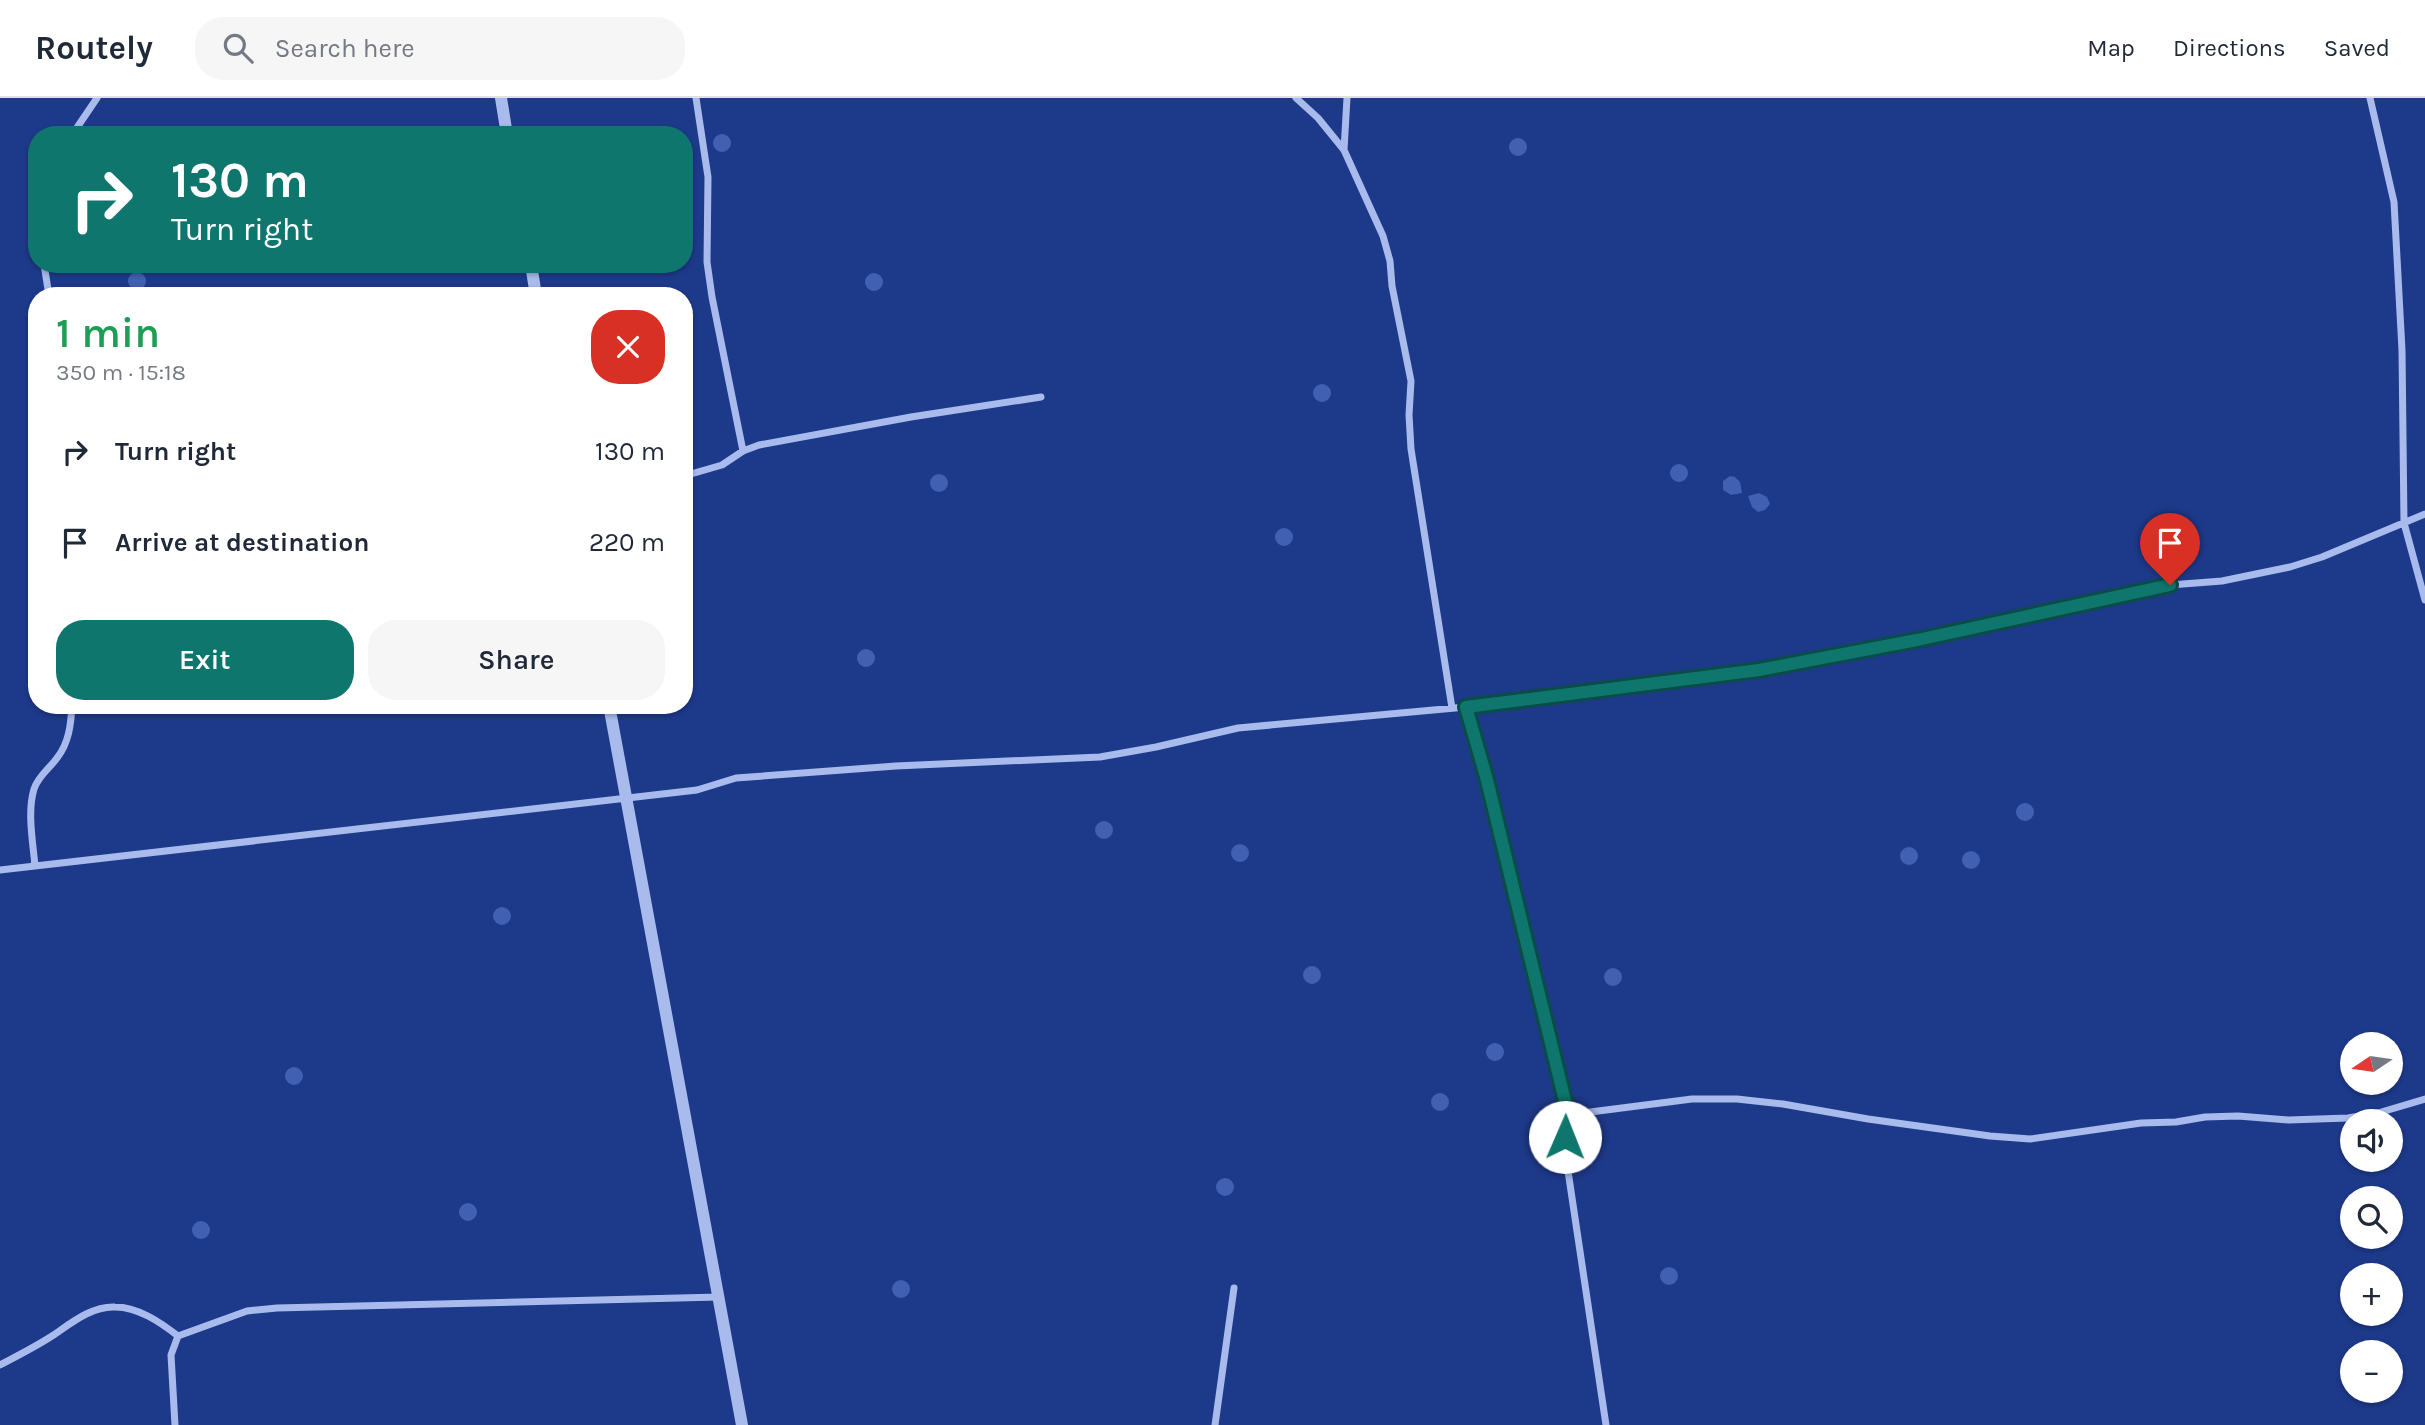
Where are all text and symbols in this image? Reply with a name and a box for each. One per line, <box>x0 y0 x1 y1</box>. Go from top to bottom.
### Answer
search box <box>195 17 685 80</box>
text: Routely <box>35 29 153 67</box>
icon: search <box>219 29 257 67</box>
text: Search here <box>275 33 415 64</box>
text: Map <box>2087 34 2135 62</box>
text: Directions <box>2173 34 2286 62</box>
text: Saved <box>2324 34 2390 62</box>
text: 130 m <box>171 152 309 209</box>
icon: right <box>56 154 147 245</box>
text: Turn right <box>171 211 313 248</box>
text: 1 min <box>56 308 160 358</box>
button: close <box>591 310 665 384</box>
text: 350 m · 15:18 <box>56 359 186 386</box>
icon: right <box>56 433 94 471</box>
text: Turn right <box>115 436 236 467</box>
text: 130 m <box>595 436 665 467</box>
pin <box>2140 513 2200 585</box>
icon: arrive <box>56 524 94 562</box>
icon: arrive <box>2151 524 2189 562</box>
text: Arrive at destination <box>115 527 369 558</box>
text: 220 m <box>589 527 665 558</box>
button: Exit <box>56 620 354 700</box>
button: Share <box>368 620 665 700</box>
north arrow <box>2340 1032 2403 1096</box>
map controls <box>2340 1032 2403 1403</box>
position arrow <box>1528 1100 1602 1174</box>
button: sound <box>2340 1109 2403 1172</box>
button: search <box>2340 1186 2403 1249</box>
button: + <box>2340 1263 2403 1326</box>
button: − <box>2340 1340 2403 1403</box>

